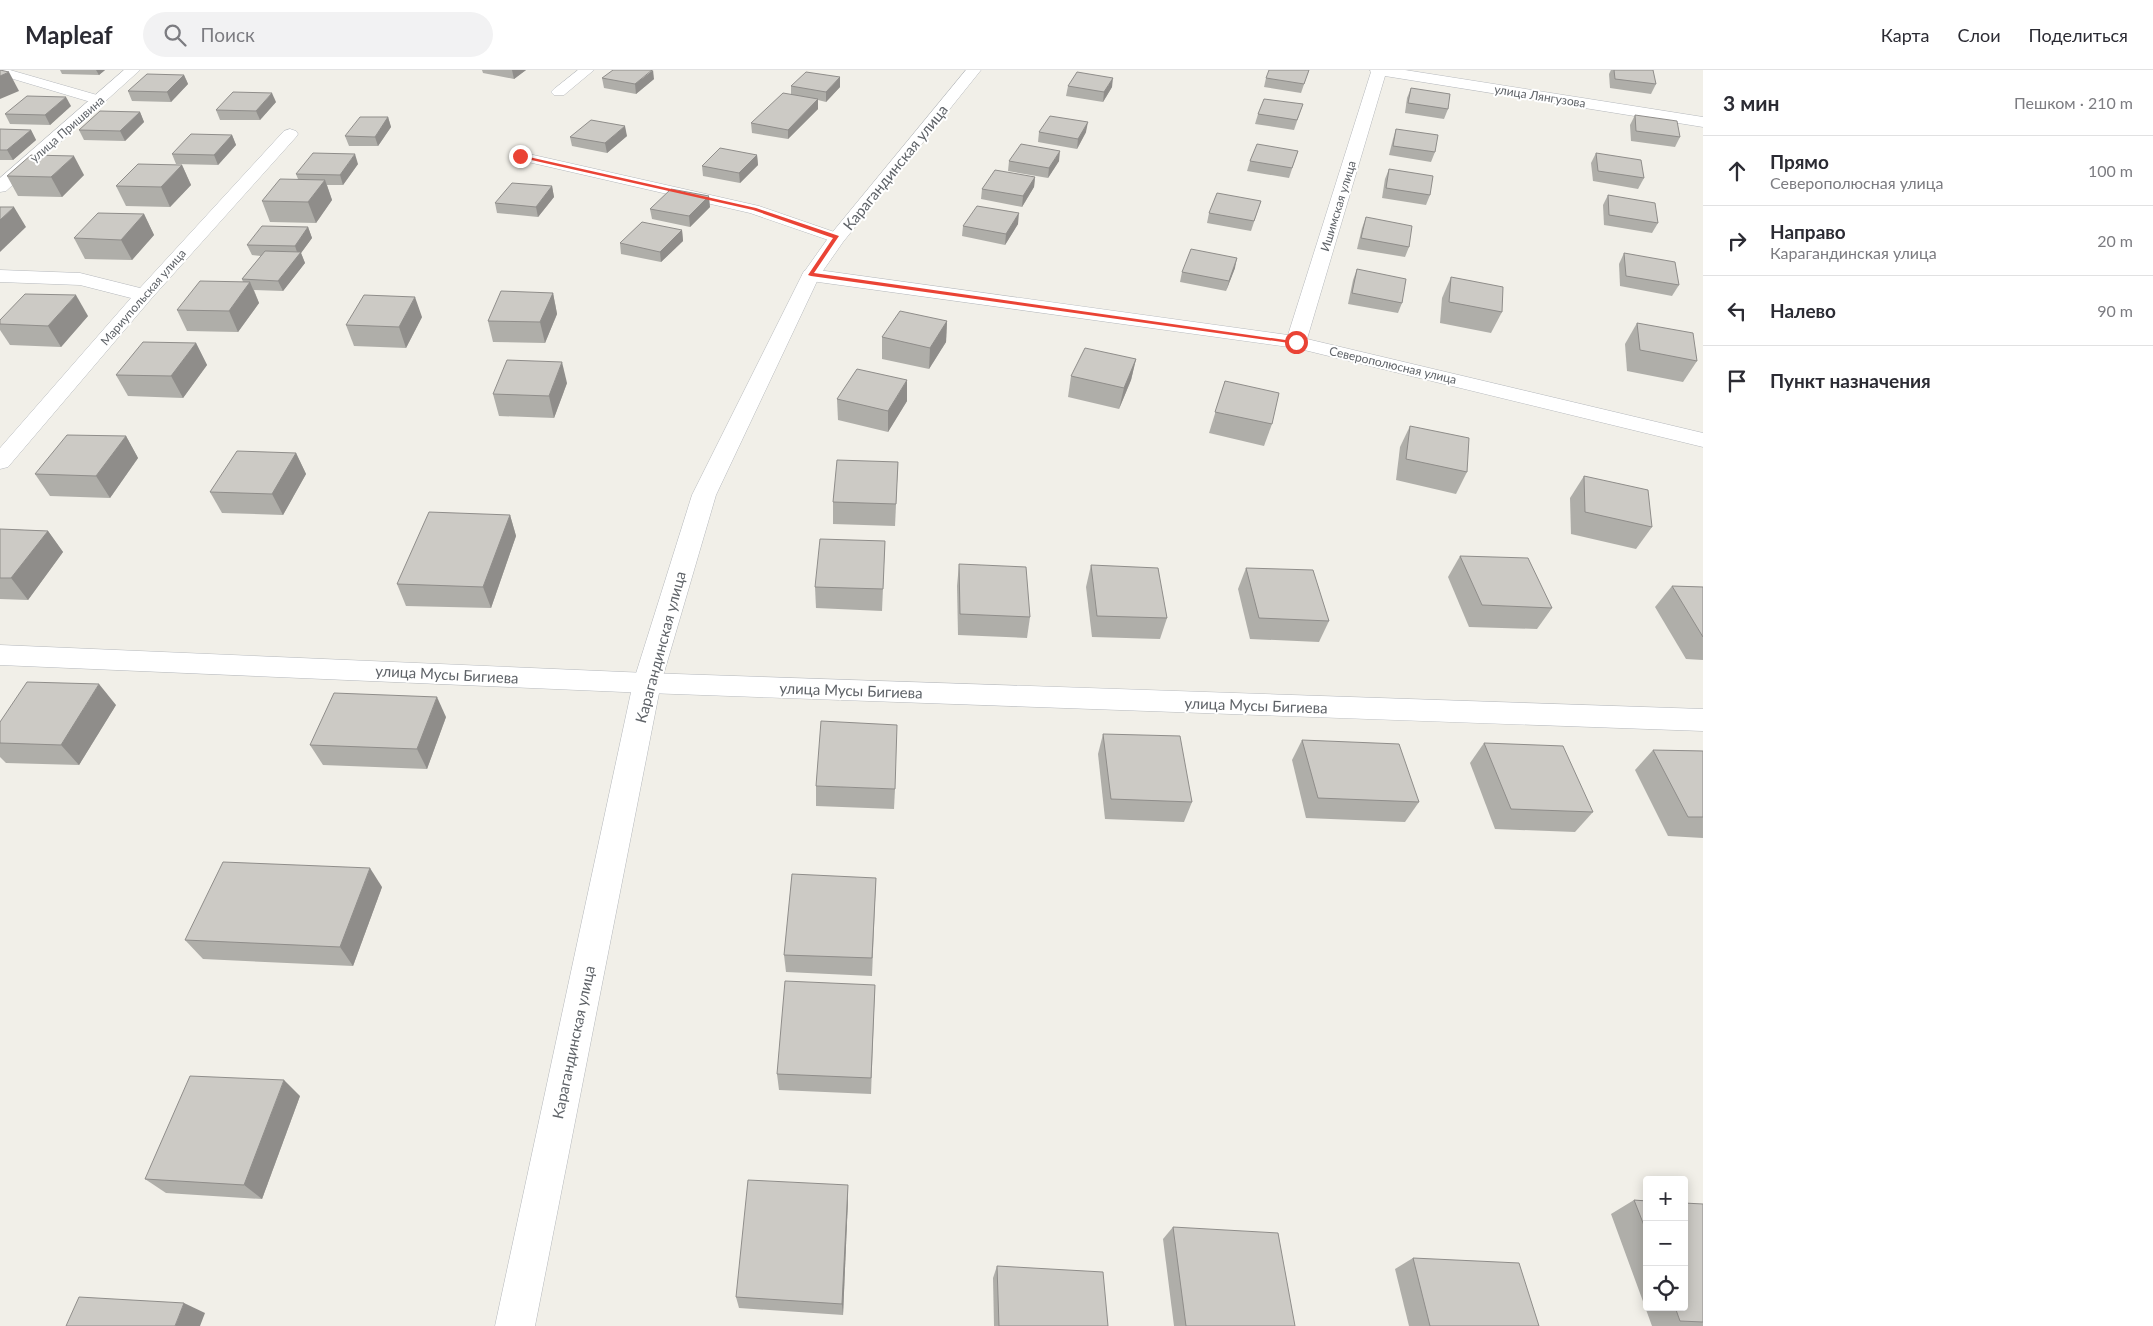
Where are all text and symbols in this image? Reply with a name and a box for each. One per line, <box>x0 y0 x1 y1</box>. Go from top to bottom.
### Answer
search box <box>143 12 493 57</box>
text: Mapleaf <box>25 20 113 49</box>
icon: search <box>161 21 189 49</box>
text: Поиск <box>201 23 255 46</box>
text: Карта <box>1881 24 1929 46</box>
text: Слои <box>1957 24 2001 46</box>
text: Поделиться <box>2029 24 2128 46</box>
street label: улица Лянгузова <box>1493 81 1587 111</box>
text: 3 мин <box>1723 90 1780 115</box>
street label: улица Пришвина <box>27 93 107 165</box>
text: Пешком · 210 m <box>2014 93 2133 112</box>
street label: Карагандинская улица <box>839 101 951 233</box>
route end <box>509 145 532 168</box>
text: Прямо <box>1770 150 1829 173</box>
icon: ahead <box>1723 157 1751 185</box>
street label: Ишимская улица <box>1317 159 1359 253</box>
text: 100 m <box>2088 161 2133 180</box>
text: Северополюсная улица <box>1770 173 1943 192</box>
text: Направо <box>1770 220 1846 243</box>
icon: right <box>1723 227 1751 255</box>
text: 20 m <box>2097 231 2133 250</box>
text: Карагандинская улица <box>1770 243 1937 262</box>
street label: Мариупольская улица <box>97 246 189 348</box>
icon: left <box>1723 297 1751 325</box>
text: Налево <box>1770 299 1836 322</box>
text: 90 m <box>2097 301 2133 320</box>
route start <box>1285 331 1308 354</box>
street label: Северополюсная улица <box>1328 343 1458 387</box>
icon: arrive <box>1723 367 1751 395</box>
text: Пункт назначения <box>1770 369 1931 392</box>
street label: Карагандинская улица <box>631 569 689 725</box>
street label: улица Мусы Бигиева <box>375 661 519 687</box>
street label: улица Мусы Бигиева <box>779 679 923 701</box>
street label: улица Мусы Бигиева <box>1184 694 1328 716</box>
street label: Карагандинская улица <box>548 964 598 1120</box>
map controls <box>1643 1176 1688 1311</box>
button: + <box>1643 1176 1688 1221</box>
button: − <box>1643 1221 1688 1266</box>
button: locate <box>1643 1266 1688 1311</box>

